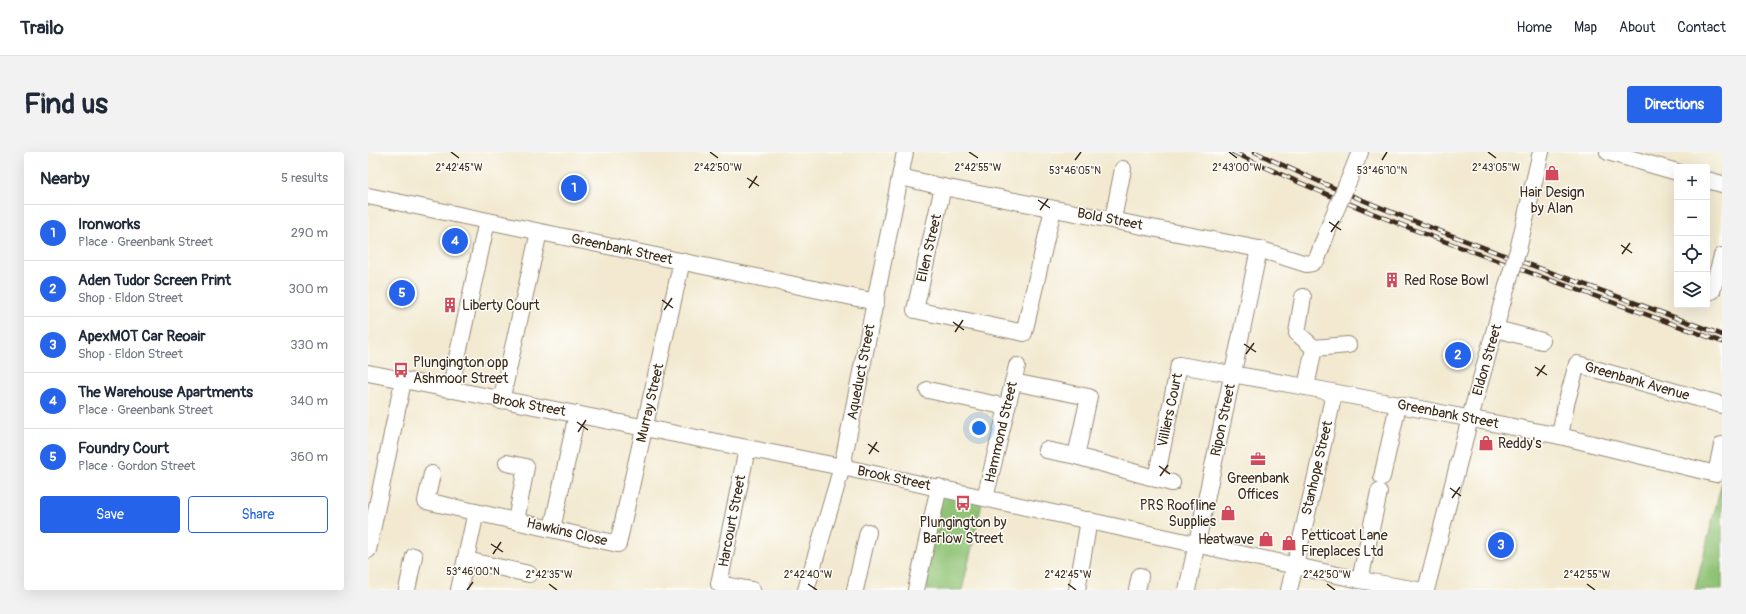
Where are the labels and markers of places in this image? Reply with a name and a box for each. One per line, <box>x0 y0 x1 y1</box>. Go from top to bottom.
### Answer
shop icon: Hair Design by Alan <box>1543 164 1561 182</box>
pin: 1 <box>561 173 587 203</box>
place label: Hair Design by Alan <box>1519 184 1585 217</box>
pin: 4 <box>442 226 468 256</box>
building icon: Red Rose Bowl <box>1383 271 1401 289</box>
place label: Red Rose Bowl <box>1404 272 1489 289</box>
pin: 5 <box>389 278 415 308</box>
building icon: Liberty Court <box>441 296 459 314</box>
place label: Liberty Court <box>462 297 540 314</box>
pin: 2 <box>1445 340 1471 370</box>
place label: Plungington opp Ashmoor Street <box>413 354 509 387</box>
bus stop icon: Plungington opp Ashmoor Street <box>392 361 410 379</box>
shop icon: Reddy's <box>1477 434 1495 452</box>
place label: Reddy's <box>1498 435 1542 452</box>
office icon: Greenbank Offices <box>1249 450 1267 468</box>
place label: Greenbank Offices <box>1227 470 1289 503</box>
bus stop icon: Plungington by Barlow Street <box>954 494 972 512</box>
place label: PRS Roofline Supplies <box>1140 497 1217 530</box>
shop icon: PRS Roofline Supplies <box>1219 504 1237 522</box>
place label: Plungington by Barlow Street <box>919 514 1007 547</box>
place label: Petticoat Lane Fireplaces Ltd <box>1301 527 1388 560</box>
shop icon: Heatwave <box>1257 530 1275 548</box>
pin: 3 <box>1488 530 1514 560</box>
place label: Heatwave <box>1198 531 1254 548</box>
shop icon: Petticoat Lane Fireplaces Ltd <box>1280 534 1298 552</box>

